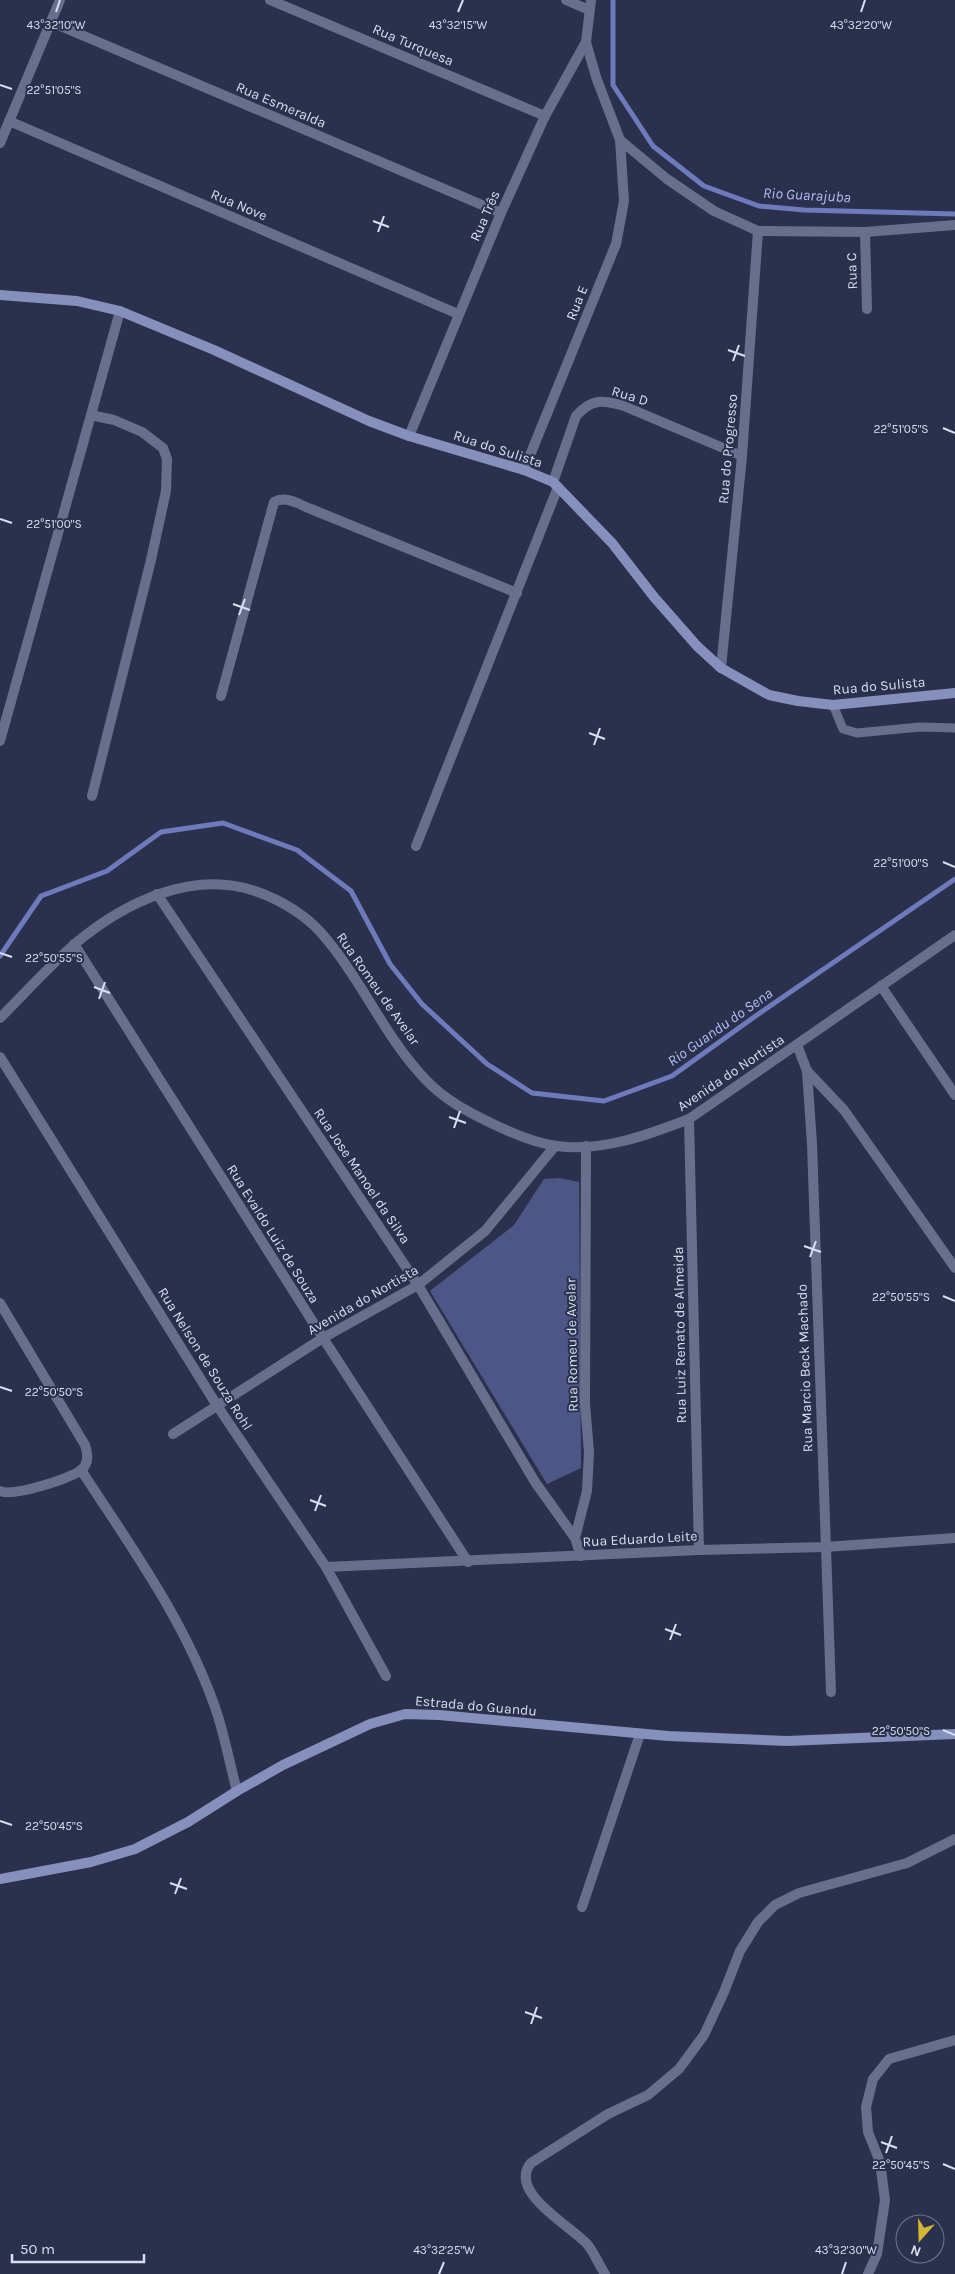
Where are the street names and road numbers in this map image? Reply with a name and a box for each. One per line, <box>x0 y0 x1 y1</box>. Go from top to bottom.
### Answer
street label: Rua Turquesa <box>370 20 456 70</box>
street label: Rua Esmeralda <box>233 78 329 132</box>
street label: Rua Nove <box>208 186 270 224</box>
street label: Rua Três <box>466 188 504 244</box>
street label: Rua C <box>843 252 861 290</box>
street label: Rua E <box>562 283 592 323</box>
street label: Rua D <box>610 382 650 410</box>
street label: Rua do Progresso <box>715 393 741 505</box>
street label: Rua do Sulista <box>451 427 545 471</box>
street label: Rua do Sulista <box>832 673 926 699</box>
street label: Rua Romeu de Avelar <box>333 929 424 1049</box>
street label: Avenida do Nortista <box>674 1031 788 1115</box>
street label: Rua Jose Manoel da Silva <box>310 1105 414 1247</box>
street label: Rua Evaldo Luiz de Souza <box>223 1161 323 1307</box>
street label: Rua Luiz Renato de Almeida <box>670 1247 690 1423</box>
street label: Avenida do Nortista <box>305 1261 421 1339</box>
street label: Rua Romeu de Avelar <box>562 1277 582 1412</box>
street label: Rua Nelson de Souza Rohl <box>154 1284 256 1434</box>
street label: Rua Marcio Beck Machado <box>794 1284 816 1452</box>
street label: Rua Eduardo Leite <box>582 1527 698 1551</box>
street label: Estrada do Guandu <box>414 1692 538 1720</box>

